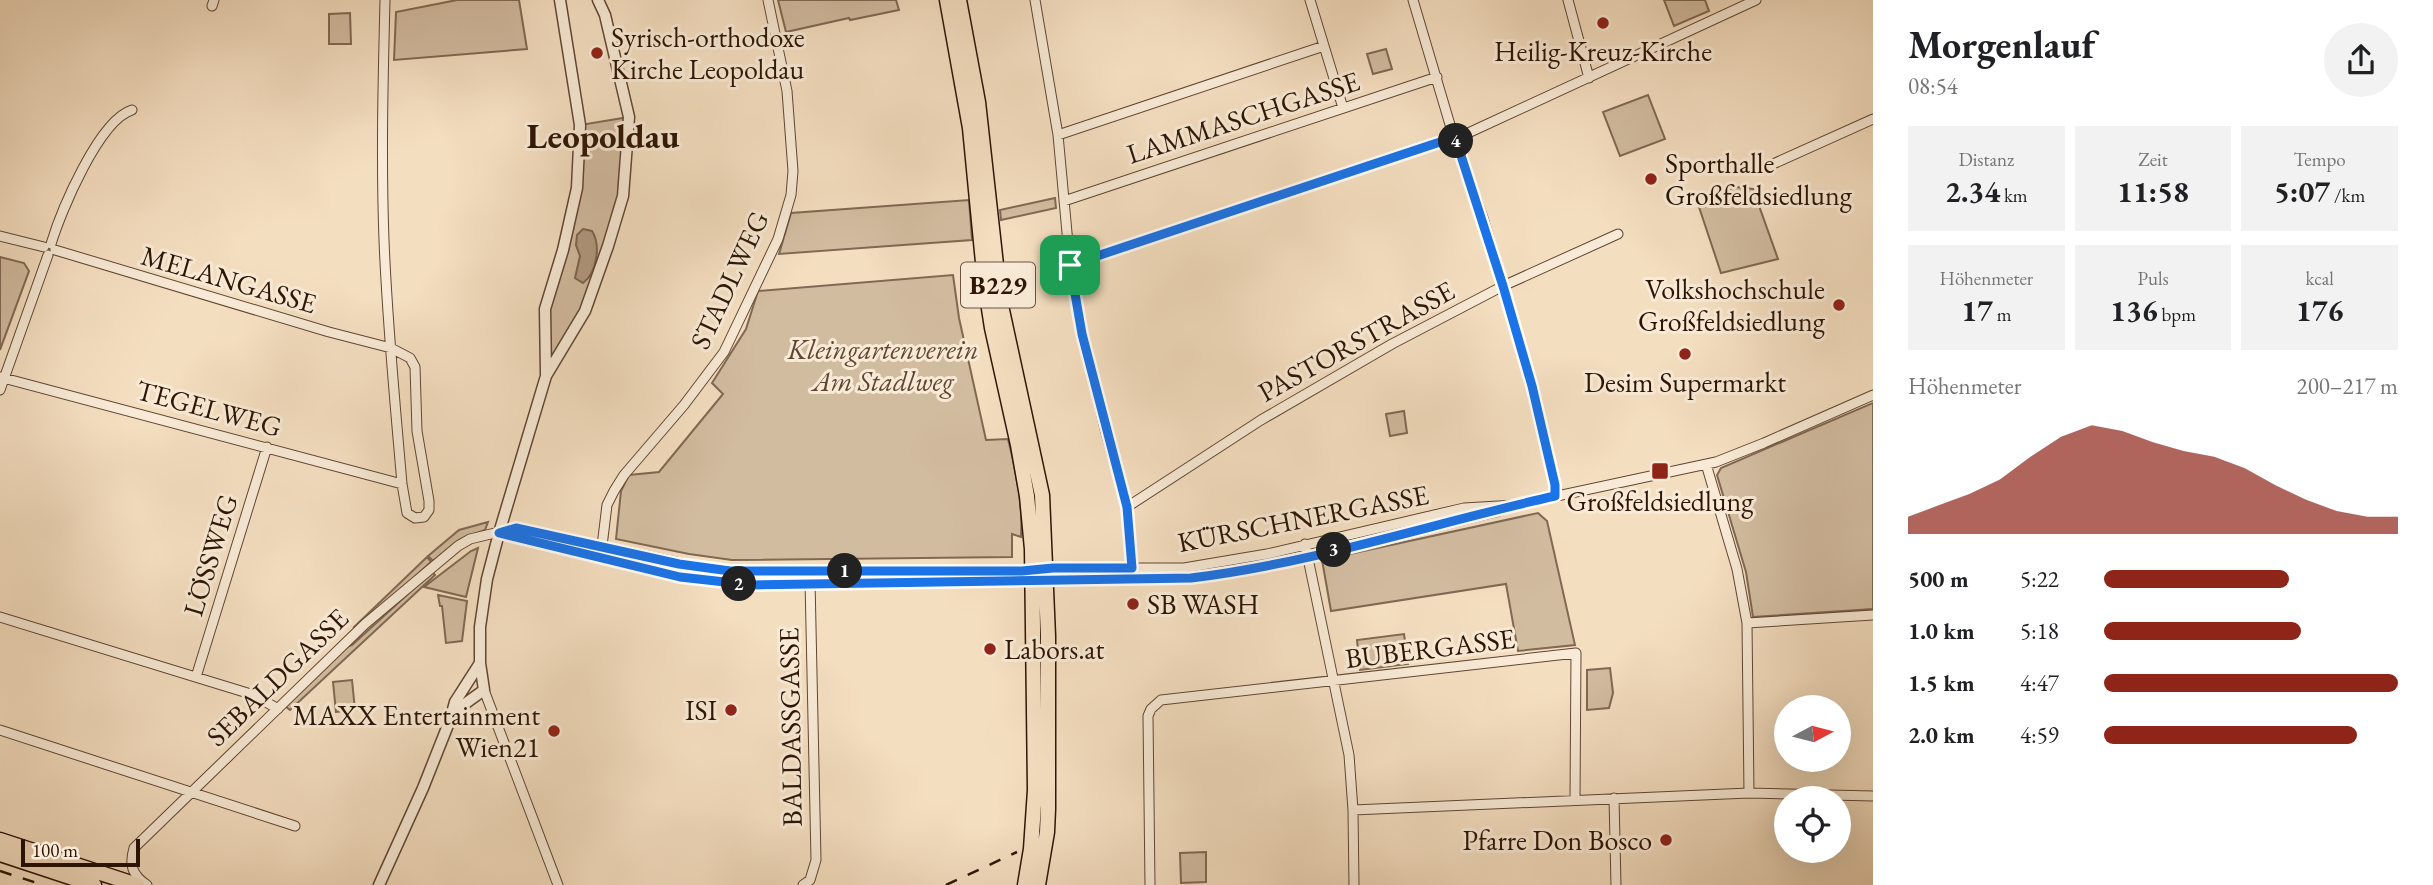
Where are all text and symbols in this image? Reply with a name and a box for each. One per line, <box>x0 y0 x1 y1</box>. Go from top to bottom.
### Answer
marker: Heilig-Kreuz-Kirche <box>1595 15 1611 31</box>
place label: Syrisch-orthodoxe Kirche Leopoldau <box>611 19 805 87</box>
text: Morgenlauf <box>1908 20 2095 69</box>
button: share <box>2324 23 2398 97</box>
place label: Heilig-Kreuz-Kirche <box>1494 33 1712 69</box>
marker: Syrisch-orthodoxe Kirche Leopoldau <box>589 45 605 61</box>
street label: LAMMASCHGASSE <box>1122 62 1364 172</box>
text: 08:54 <box>1908 71 1958 101</box>
district label: Leopoldau <box>527 113 679 158</box>
pin: 4 <box>1438 124 1474 158</box>
text: 4 <box>1450 128 1461 153</box>
place label: Sporthalle Großfeldsiedlung <box>1665 145 1853 213</box>
text: Distanz <box>1958 147 2014 172</box>
text: Zeit <box>2138 147 2168 172</box>
text: Tempo <box>2294 147 2346 172</box>
marker: Sporthalle Großfeldsiedlung <box>1643 171 1659 187</box>
text: 2.34 <box>1945 172 2000 211</box>
text: 11:58 <box>2117 172 2189 211</box>
text: 5:07 <box>2274 172 2330 211</box>
text: km <box>2000 183 2028 208</box>
text: /km <box>2330 183 2365 208</box>
street label: STADLWEG <box>681 205 777 355</box>
pin <box>1040 235 1100 295</box>
street label: MELANGASSE <box>137 237 321 321</box>
icon: arrive <box>1051 246 1089 284</box>
road number: B229 <box>961 262 1035 308</box>
text: Höhenmeter <box>1940 266 2033 291</box>
text: Puls <box>2137 266 2169 291</box>
text: kcal <box>2305 266 2334 291</box>
place label: Volkshochschule Großfeldsiedlung <box>1638 271 1826 339</box>
street label: PASTORSTRASSE <box>1252 272 1461 410</box>
text: 17 <box>1961 291 1993 330</box>
text: 136 <box>2110 291 2158 330</box>
text: 176 <box>2296 291 2343 330</box>
marker: Volkshochschule Großfeldsiedlung <box>1831 297 1847 313</box>
text: m <box>1993 302 2012 327</box>
text: bpm <box>2158 302 2196 327</box>
park label: Kleingartenverein Am Stadlweg <box>787 331 978 399</box>
marker: Desim Supermarkt <box>1677 346 1693 362</box>
place label: Desim Supermarkt <box>1584 364 1786 400</box>
street label: TEGELWEG <box>132 371 286 445</box>
text: Höhenmeter <box>1908 371 2021 401</box>
text: 200–217 m <box>2297 371 2398 401</box>
marker: Großfeldsiedlung <box>1650 461 1670 481</box>
street label: KÜRSCHNERGASSE <box>1174 476 1432 560</box>
place label: Großfeldsiedlung <box>1567 483 1754 519</box>
street label: LÖSSWEG <box>174 490 246 620</box>
pin: 3 <box>1316 532 1352 568</box>
text: 3 <box>1328 537 1339 562</box>
pin: 1 <box>828 554 862 588</box>
text: 1 <box>839 558 850 583</box>
text: 500 m <box>1908 564 1969 594</box>
text: 5:22 <box>2020 564 2059 594</box>
pin: 2 <box>722 566 756 602</box>
text: 2 <box>733 571 744 596</box>
place label: SB WASH <box>1147 586 1259 622</box>
marker: SB WASH <box>1125 596 1141 612</box>
street label: SEBALDGASSE <box>198 600 356 754</box>
text: 1.0 km <box>1908 616 1975 646</box>
text: 5:18 <box>2020 616 2059 646</box>
street label: BUBERGASSE <box>1343 620 1517 676</box>
street label: BALDASSGASSE <box>770 627 810 827</box>
place label: Labors.at <box>1004 631 1104 667</box>
marker: Labors.at <box>982 641 998 657</box>
text: 1.5 km <box>1908 668 1975 698</box>
text: 4:47 <box>2020 668 2059 698</box>
place label: ISI <box>685 692 717 728</box>
north arrow <box>1774 695 1852 772</box>
map controls <box>1774 695 1851 863</box>
place label: MAXX Entertainment Wien21 <box>293 697 540 765</box>
marker: ISI <box>723 702 739 718</box>
text: 2.0 km <box>1908 720 1975 750</box>
text: 4:59 <box>2020 720 2059 750</box>
marker: MAXX Entertainment Wien21 <box>546 723 562 739</box>
button: locate <box>1774 786 1851 863</box>
place label: Pfarre Don Bosco <box>1463 822 1652 858</box>
marker: Pfarre Don Bosco <box>1658 832 1674 848</box>
scale bar <box>21 836 140 868</box>
text: 100 m <box>32 838 78 863</box>

